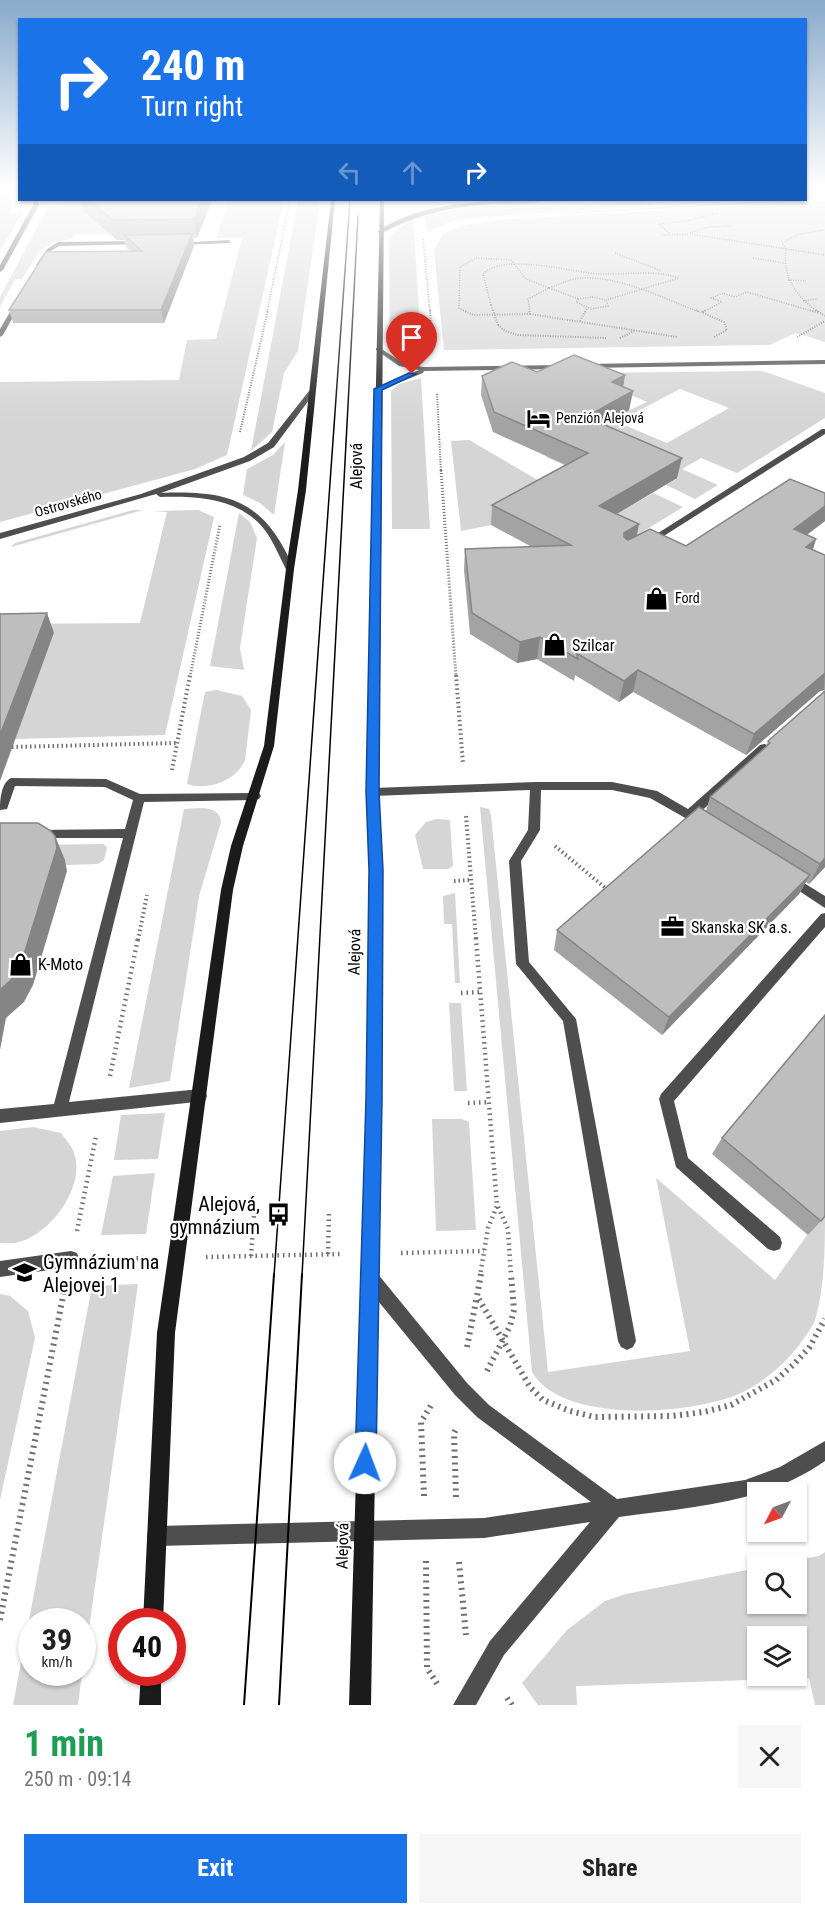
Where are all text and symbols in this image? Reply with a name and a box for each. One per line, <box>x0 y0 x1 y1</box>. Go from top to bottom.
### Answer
text: 240 m <box>141 41 246 90</box>
icon: right <box>42 42 120 120</box>
text: Turn right <box>141 91 243 123</box>
icon: left <box>333 156 366 189</box>
icon: ahead <box>396 156 429 189</box>
icon: right <box>459 156 492 189</box>
pin <box>386 312 437 374</box>
icon: arrive <box>395 321 428 354</box>
hotel icon: Penzión Alejová <box>525 405 551 431</box>
place label: Penzión Alejová <box>556 410 644 426</box>
street label: Alejová <box>347 443 366 489</box>
street label: Ostrovského <box>33 486 103 520</box>
shop icon: Ford <box>644 585 670 611</box>
place label: Ford <box>675 590 700 606</box>
shop icon: Szilcar <box>541 632 567 658</box>
place label: Szilcar <box>572 636 615 655</box>
office icon: Skanska SK a.s. <box>660 914 686 940</box>
place label: Skanska SK a.s. <box>691 918 792 937</box>
street label: Alejová <box>345 929 364 975</box>
shop icon: K-Moto <box>7 951 33 977</box>
place label: K-Moto <box>38 955 83 974</box>
place label: Alejová, gymnázium <box>169 1192 260 1239</box>
bus stop icon: Alejová, gymnázium <box>265 1202 291 1228</box>
place label: Gymnázium na Alejovej 1 <box>43 1250 159 1297</box>
school or university icon: Gymnázium na Alejovej 1 <box>12 1260 38 1286</box>
position arrow <box>333 1431 397 1495</box>
north arrow <box>747 1482 807 1542</box>
map controls <box>747 1482 807 1686</box>
street label: Alejová <box>333 1523 352 1569</box>
button: search <box>747 1554 807 1614</box>
speed limit sign: 40 <box>108 1608 186 1686</box>
text: 39 <box>42 1622 72 1657</box>
button: layers <box>747 1626 807 1686</box>
text: km/h <box>42 1653 72 1671</box>
text: 1 min <box>24 1723 104 1765</box>
button: close <box>738 1725 801 1788</box>
text: 250 m · 09:14 <box>24 1767 131 1791</box>
button: Exit <box>24 1834 407 1903</box>
button: Share <box>419 1834 801 1903</box>

